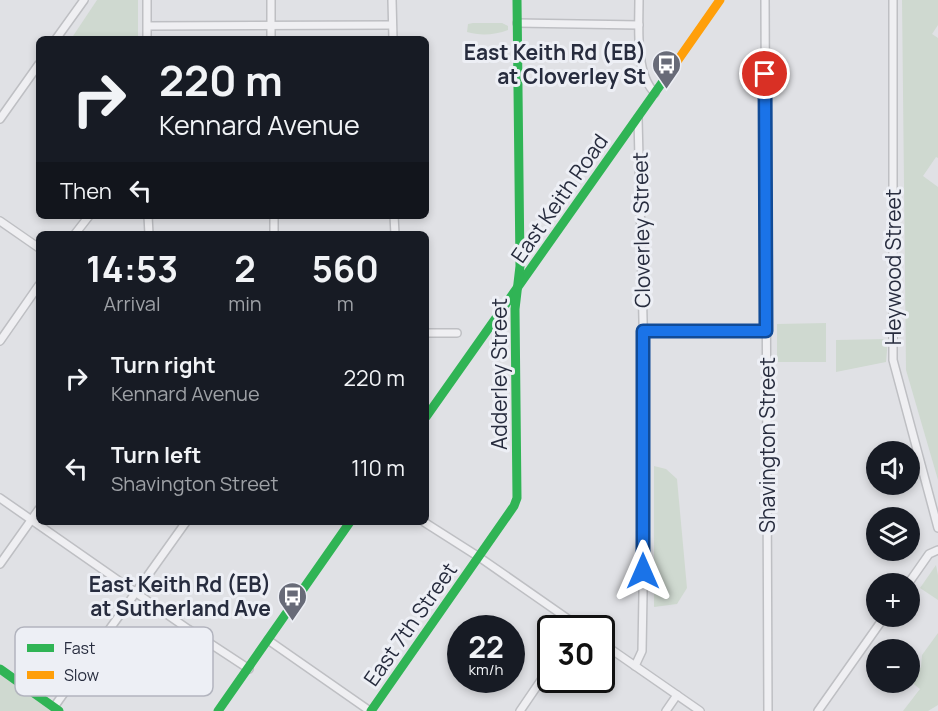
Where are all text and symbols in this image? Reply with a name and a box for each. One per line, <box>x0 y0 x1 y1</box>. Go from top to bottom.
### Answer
place label: East Keith Rd (EB) at Cloverley St <box>464 38 646 90</box>
bus stop icon: East Keith Rd (EB) at Cloverley St <box>651 48 683 90</box>
pin <box>739 48 790 99</box>
text: 220 m <box>159 51 283 109</box>
icon: arrive <box>748 57 781 90</box>
icon: right <box>60 60 138 138</box>
text: Kennard Avenue <box>159 106 360 143</box>
street label: East Keith Road <box>504 128 614 268</box>
street label: Cloverley Street <box>626 152 656 308</box>
icon: left <box>124 174 157 207</box>
text: Then <box>60 176 112 206</box>
street label: Heywood Street <box>879 189 907 345</box>
text: 14:53 <box>86 244 178 293</box>
text: 2 <box>234 244 256 293</box>
text: 560 <box>312 244 379 293</box>
text: Arrival <box>104 290 161 317</box>
text: min <box>228 290 262 317</box>
text: m <box>337 290 354 317</box>
street label: Adderley Street <box>485 298 513 450</box>
text: Turn right <box>111 350 216 380</box>
street label: Shavington Street <box>753 357 781 533</box>
icon: right <box>60 362 93 395</box>
text: 220 m <box>343 363 405 393</box>
text: Kennard Avenue <box>111 380 260 407</box>
text: Turn left <box>111 440 201 470</box>
map controls <box>866 441 920 693</box>
button: sound <box>866 441 920 495</box>
icon: left <box>60 452 93 485</box>
text: 110 m <box>351 453 405 483</box>
text: Shavington Street <box>111 470 279 497</box>
button: layers <box>866 507 920 561</box>
position arrow <box>611 539 675 603</box>
street label: East 7th Street <box>357 557 463 691</box>
place label: East Keith Rd (EB) at Sutherland Ave <box>89 570 271 622</box>
button: + <box>866 573 920 627</box>
bus stop icon: East Keith Rd (EB) at Sutherland Ave <box>276 580 308 622</box>
speed limit sign: 30 <box>537 615 615 693</box>
text: 22 <box>468 626 504 667</box>
legend <box>15 627 213 696</box>
text: Fast <box>64 637 95 659</box>
button: − <box>866 639 920 693</box>
text: km/h <box>469 659 503 680</box>
text: Slow <box>64 664 99 686</box>

